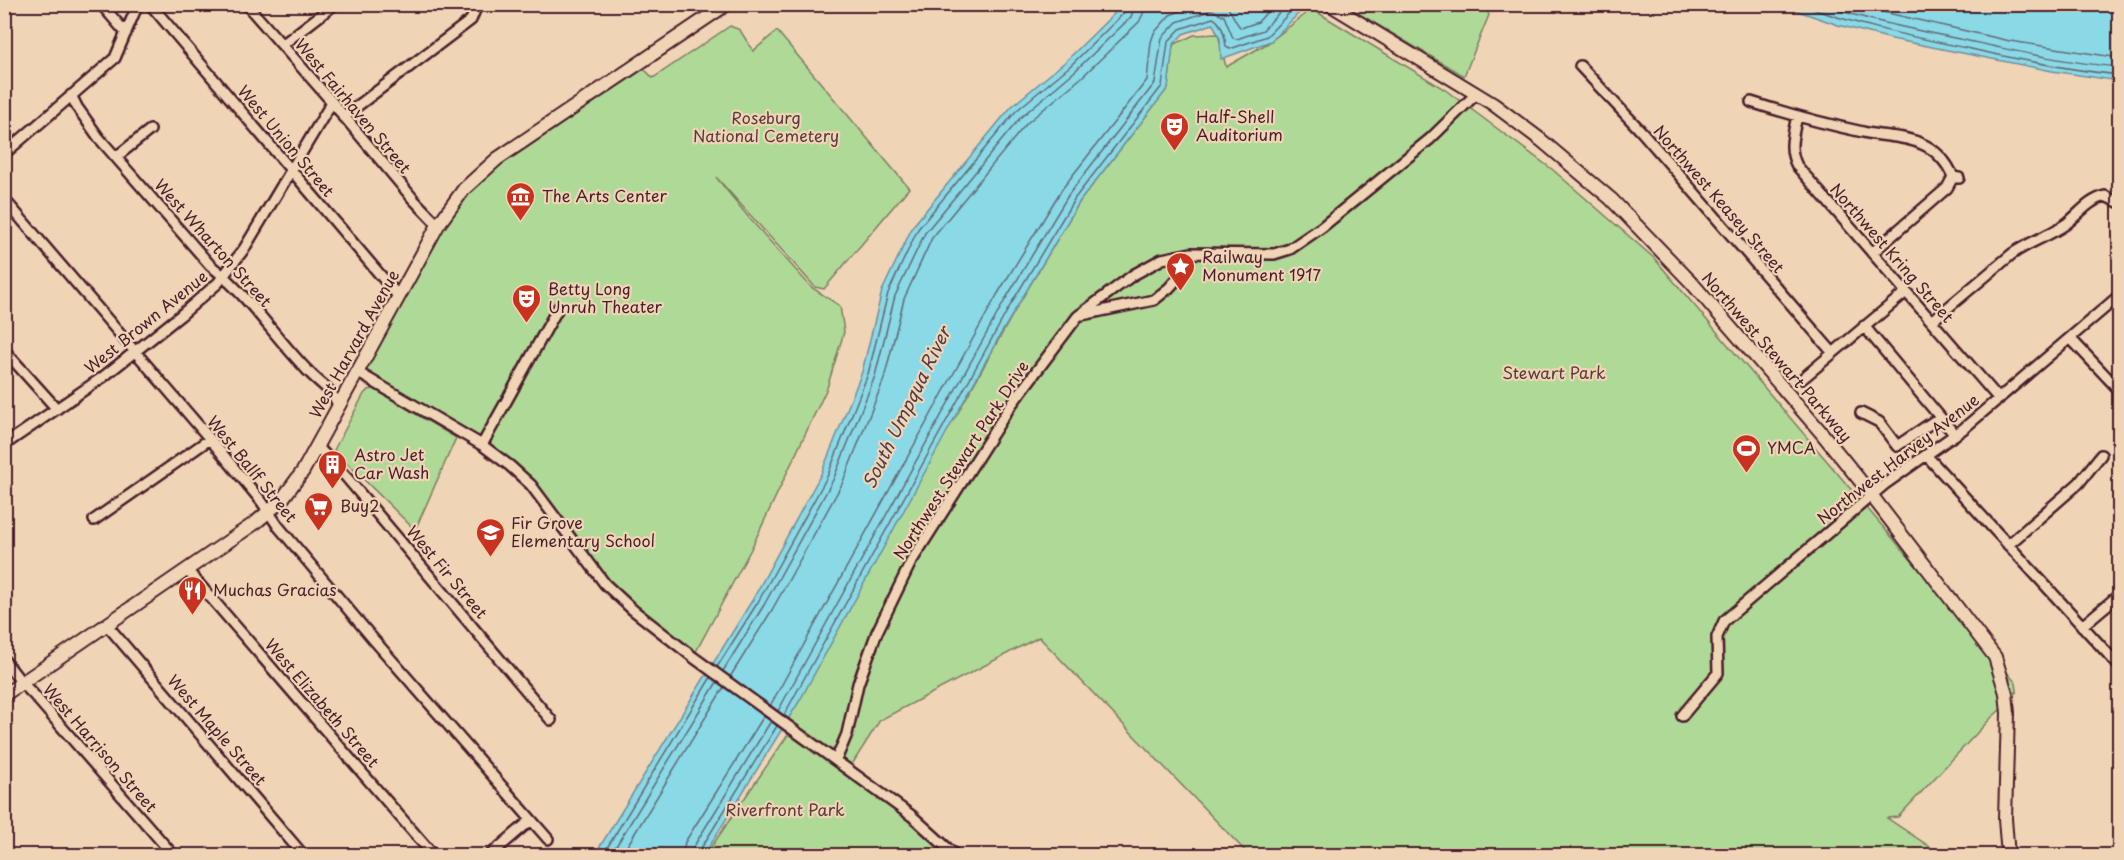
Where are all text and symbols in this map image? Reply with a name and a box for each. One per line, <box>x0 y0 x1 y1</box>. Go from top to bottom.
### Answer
street label: West Fairhaven Street <box>290 33 418 178</box>
street label: West Union Street <box>233 79 341 202</box>
place label: Half-Shell Auditorium <box>1196 104 1283 146</box>
park label: Roseburg National Cemetery <box>693 105 839 147</box>
theatre icon: Half-Shell Auditorium <box>1159 110 1191 152</box>
street label: Northwest Keasey Street <box>1649 119 1791 278</box>
street label: West Wharton Street <box>150 173 278 312</box>
street label: Northwest Kring Street <box>1825 177 1961 328</box>
museum icon: The Arts Center <box>505 180 537 222</box>
place label: The Arts Center <box>542 183 668 207</box>
place label: Railway Monument 1917 <box>1202 244 1321 286</box>
place icon: Railway Monument 1917 <box>1165 250 1197 292</box>
street label: West Brown Avenue <box>79 264 212 379</box>
street label: West Harvard Avenue <box>302 265 404 422</box>
street label: Northwest Stewart Parkway <box>1697 266 1859 447</box>
place label: Betty Long Unruh Theater <box>548 276 663 318</box>
theatre icon: Betty Long Unruh Theater <box>511 282 543 324</box>
water label: South Umpqua River <box>855 319 958 493</box>
street label: Northwest Stewart Park Drive <box>887 355 1034 564</box>
park label: Stewart Park <box>1502 360 1606 384</box>
street label: Northwest Harvey Avenue <box>1811 387 1984 529</box>
street label: West Ballf Street <box>202 410 304 527</box>
sports icon: YMCA <box>1730 432 1762 474</box>
place label: YMCA <box>1767 435 1816 459</box>
place label: Astro Jet Car Wash <box>354 442 429 484</box>
building icon: Astro Jet Car Wash <box>317 448 349 490</box>
supermarket icon: Buy2 <box>303 490 335 532</box>
place label: Buy2 <box>340 493 380 517</box>
place label: Fir Grove Elementary School <box>511 510 655 552</box>
school or university icon: Fir Grove Elementary School <box>474 516 506 558</box>
street label: West Fir Street <box>401 519 494 624</box>
restaurant icon: Muchas Gracias <box>176 574 208 616</box>
place label: Muchas Gracias <box>213 577 336 601</box>
street label: West Elizabeth Street <box>260 633 386 772</box>
street label: West Maple Street <box>163 668 273 791</box>
street label: West Harrison Street <box>38 678 164 817</box>
park label: Riverfront Park <box>725 797 845 821</box>

